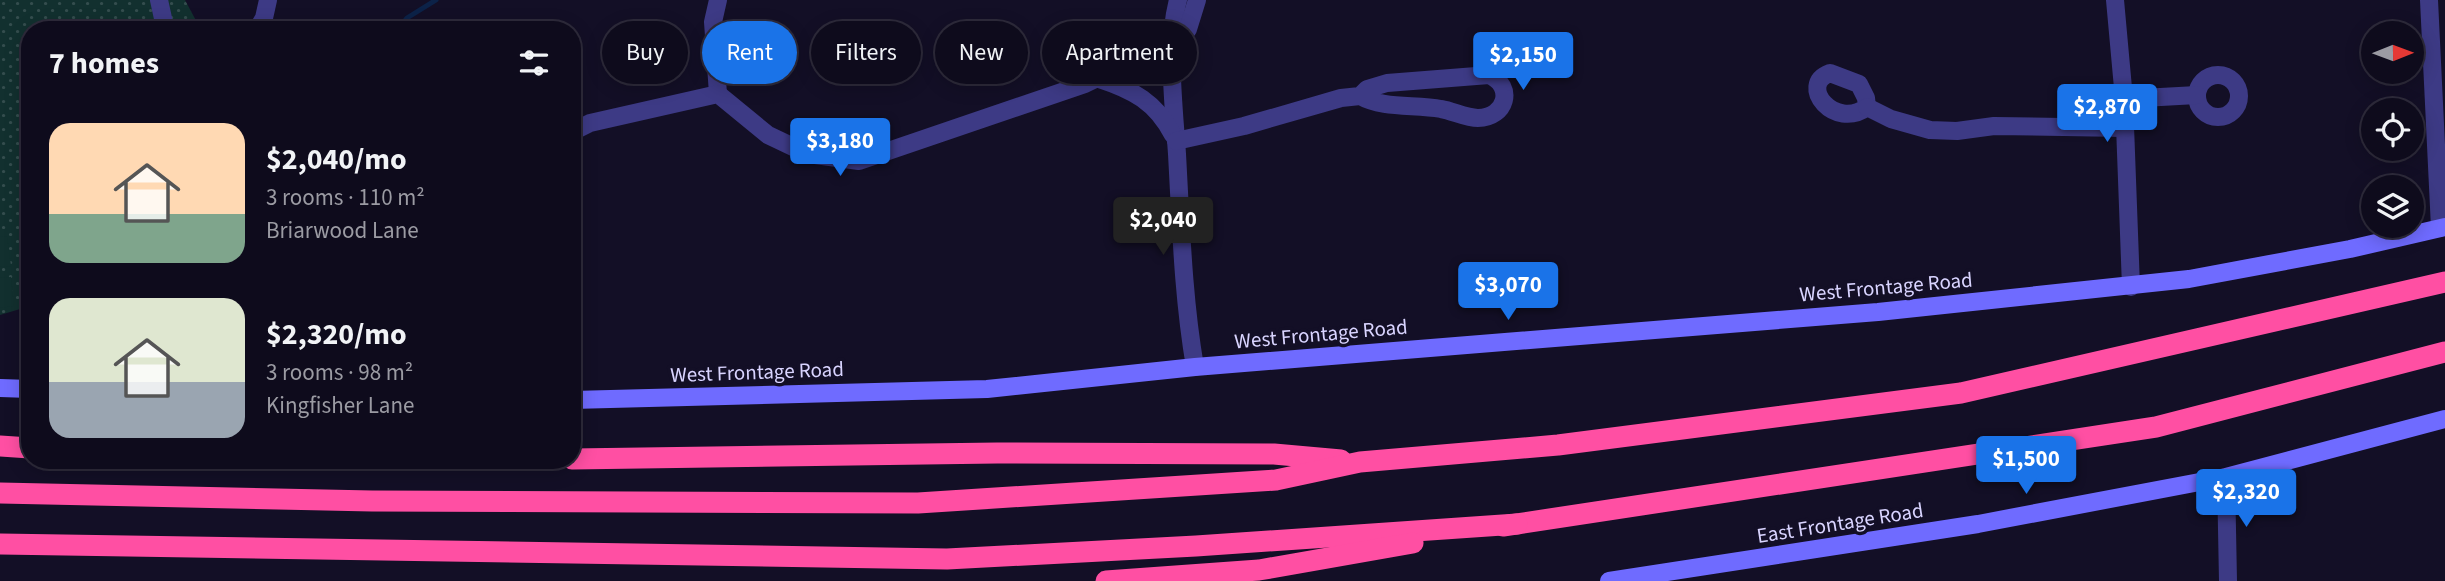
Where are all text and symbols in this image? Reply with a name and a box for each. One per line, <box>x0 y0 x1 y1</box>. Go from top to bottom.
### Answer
chip: Buy <box>602 21 688 84</box>
chip: Rent <box>702 21 797 84</box>
chip: Filters <box>811 21 921 84</box>
chip: New <box>935 21 1028 84</box>
chip: Apartment <box>1042 21 1197 84</box>
north arrow <box>2361 21 2424 84</box>
map controls <box>2361 21 2424 238</box>
pin: $2,150 <box>1466 32 1580 92</box>
text: $2,150 <box>1489 38 1557 71</box>
text: 7 homes <box>49 42 159 85</box>
icon: filters <box>515 44 553 82</box>
pin: $2,870 <box>2050 85 2164 144</box>
text: $2,870 <box>2073 90 2141 123</box>
button: locate <box>2361 98 2424 161</box>
pin: $3,180 <box>783 118 897 178</box>
text: $3,180 <box>806 124 874 157</box>
text: $2,040/mo <box>266 138 407 181</box>
icon: home <box>105 151 189 235</box>
button: layers <box>2361 175 2424 238</box>
text: 3 rooms · 110 m² <box>266 181 425 214</box>
pin: $2,040 <box>1106 198 1220 257</box>
text: $2,040 <box>1129 203 1197 236</box>
text: Briarwood Lane <box>266 214 419 247</box>
pin: $3,070 <box>1451 262 1565 322</box>
street label: West Frontage Road <box>1798 264 1974 310</box>
text: $3,070 <box>1474 268 1542 301</box>
street label: West Frontage Road <box>1233 311 1409 357</box>
text: $2,320/mo <box>266 313 407 356</box>
icon: home <box>105 326 189 410</box>
street label: West Frontage Road <box>670 354 844 390</box>
text: 3 rooms · 98 m² <box>266 356 413 389</box>
text: Kingfisher Lane <box>266 389 414 422</box>
pin: $1,500 <box>1969 436 2083 496</box>
text: $1,500 <box>1992 442 2060 475</box>
pin: $2,320 <box>2189 470 2303 529</box>
text: $2,320 <box>2212 475 2280 508</box>
street label: East Frontage Road <box>1754 495 1926 551</box>

